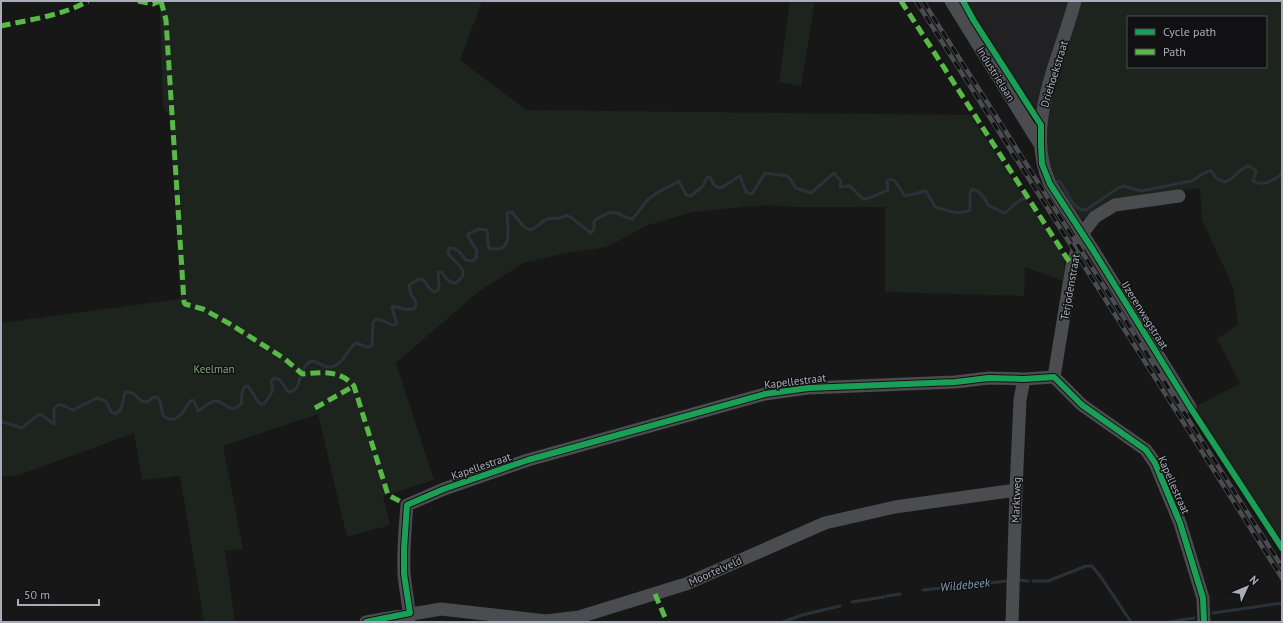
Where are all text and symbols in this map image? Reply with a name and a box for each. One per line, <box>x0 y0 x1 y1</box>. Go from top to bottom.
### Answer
legend <box>1127 16 1267 68</box>
text: Cycle path <box>1163 24 1216 39</box>
street label: Driehoekstraat <box>1037 39 1071 109</box>
street label: Industrielaan <box>974 44 1018 104</box>
text: Path <box>1163 44 1186 59</box>
street label: Terjodenstraat <box>1057 252 1083 321</box>
street label: IJzerenwegstraat <box>1118 278 1172 352</box>
park label: Keelman <box>194 362 234 376</box>
street label: Kapellestraat <box>763 370 827 392</box>
street label: Kapellestraat <box>449 449 513 483</box>
street label: Kapellestraat <box>1155 454 1193 516</box>
street label: Marktweg <box>1008 477 1024 523</box>
street label: Moortelveld <box>686 553 744 589</box>
north arrow <box>1227 567 1267 607</box>
text: N <box>1247 573 1262 588</box>
water label: Wildebeek <box>939 574 991 595</box>
scale bar <box>18 581 99 607</box>
text: 50 m <box>24 587 50 602</box>

